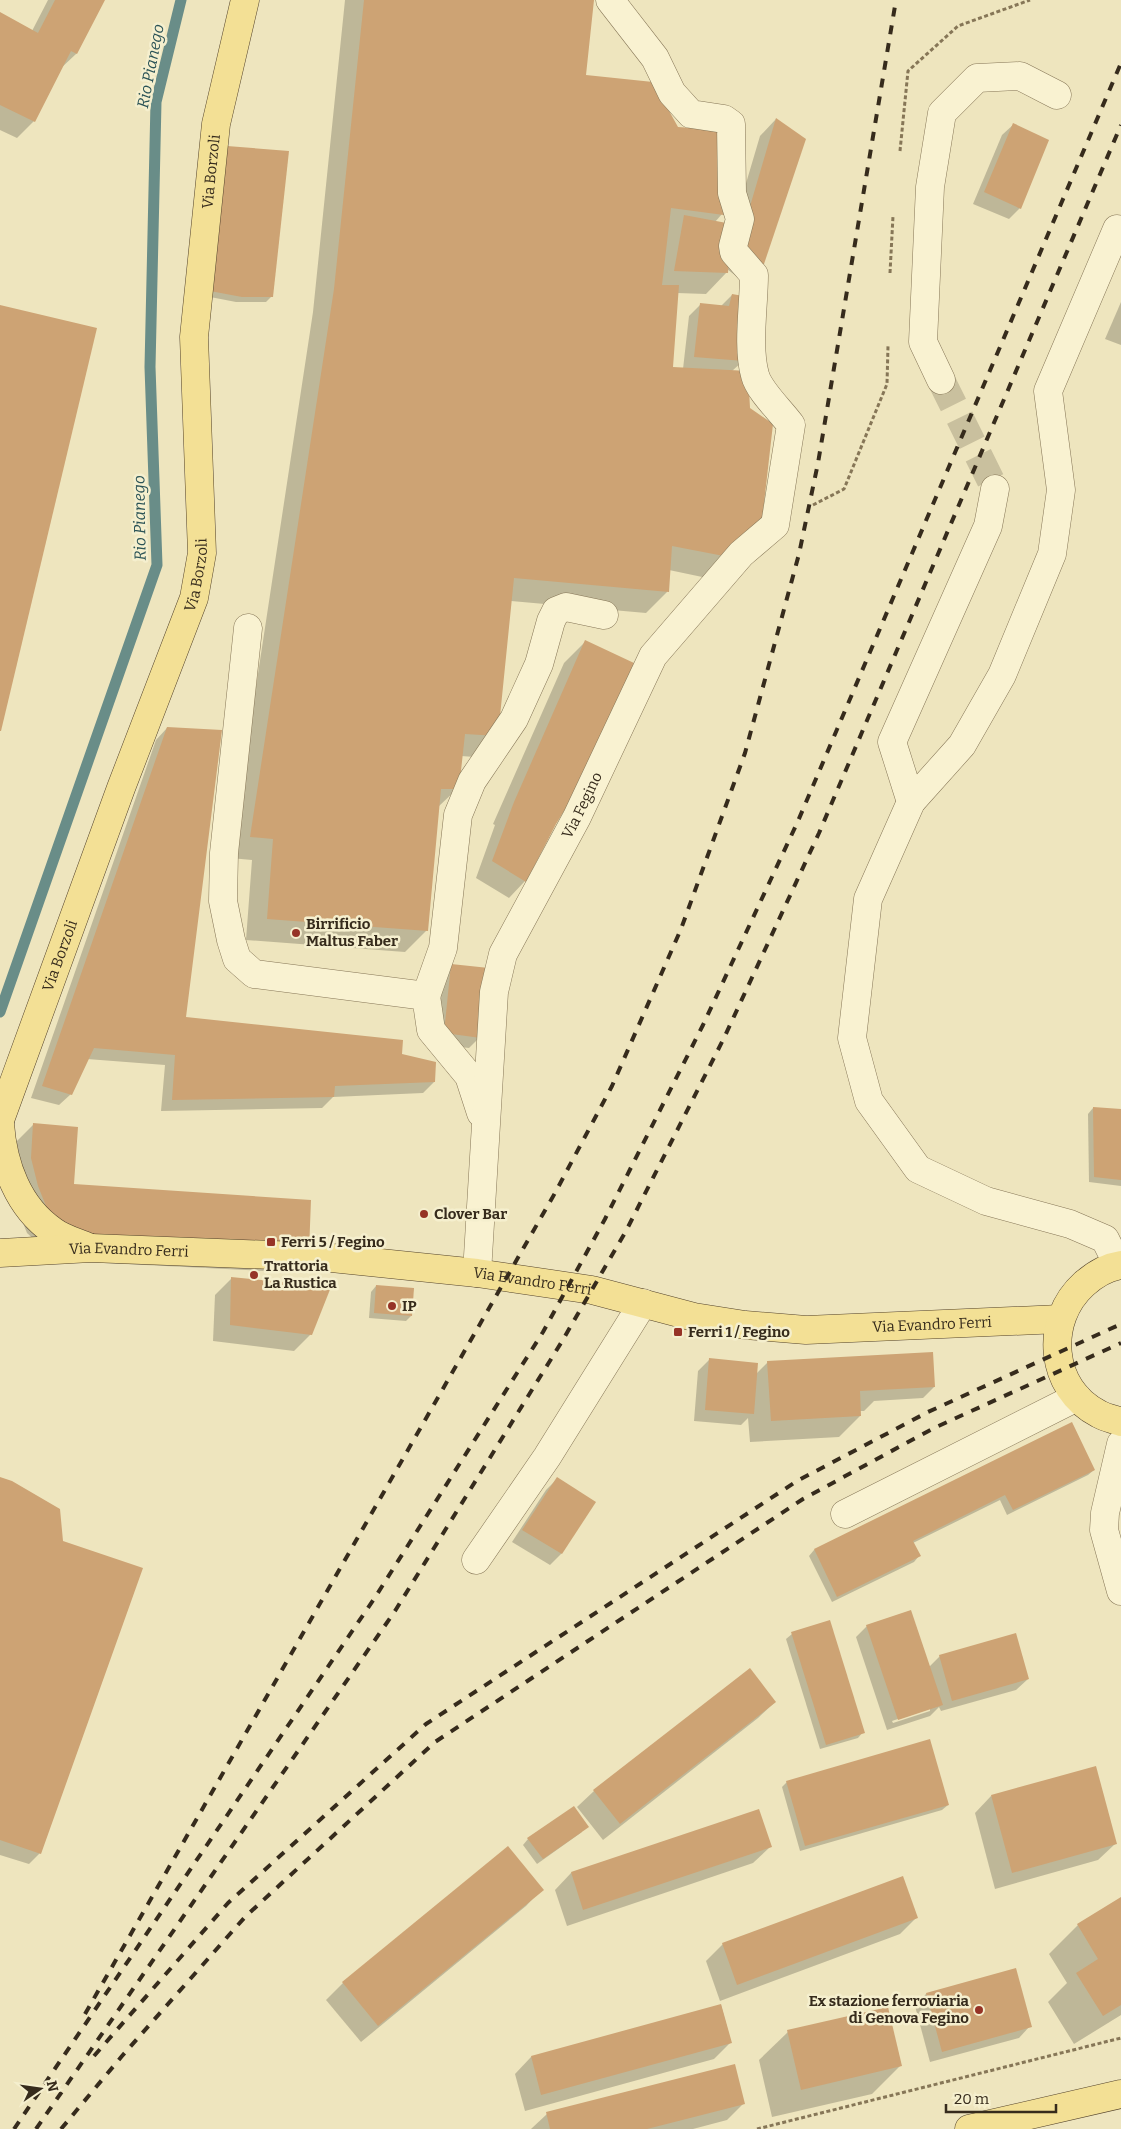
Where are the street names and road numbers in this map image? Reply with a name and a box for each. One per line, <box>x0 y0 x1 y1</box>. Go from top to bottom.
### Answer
street label: Via Borzoli <box>198 133 224 210</box>
street label: Via Borzoli <box>180 537 211 615</box>
street label: Via Fegino <box>558 769 606 842</box>
street label: Via Borzoli <box>39 917 81 994</box>
street label: Via Evandro Ferri <box>69 1239 189 1261</box>
street label: Via Evandro Ferri <box>472 1264 593 1299</box>
street label: Via Evandro Ferri <box>872 1313 993 1336</box>

